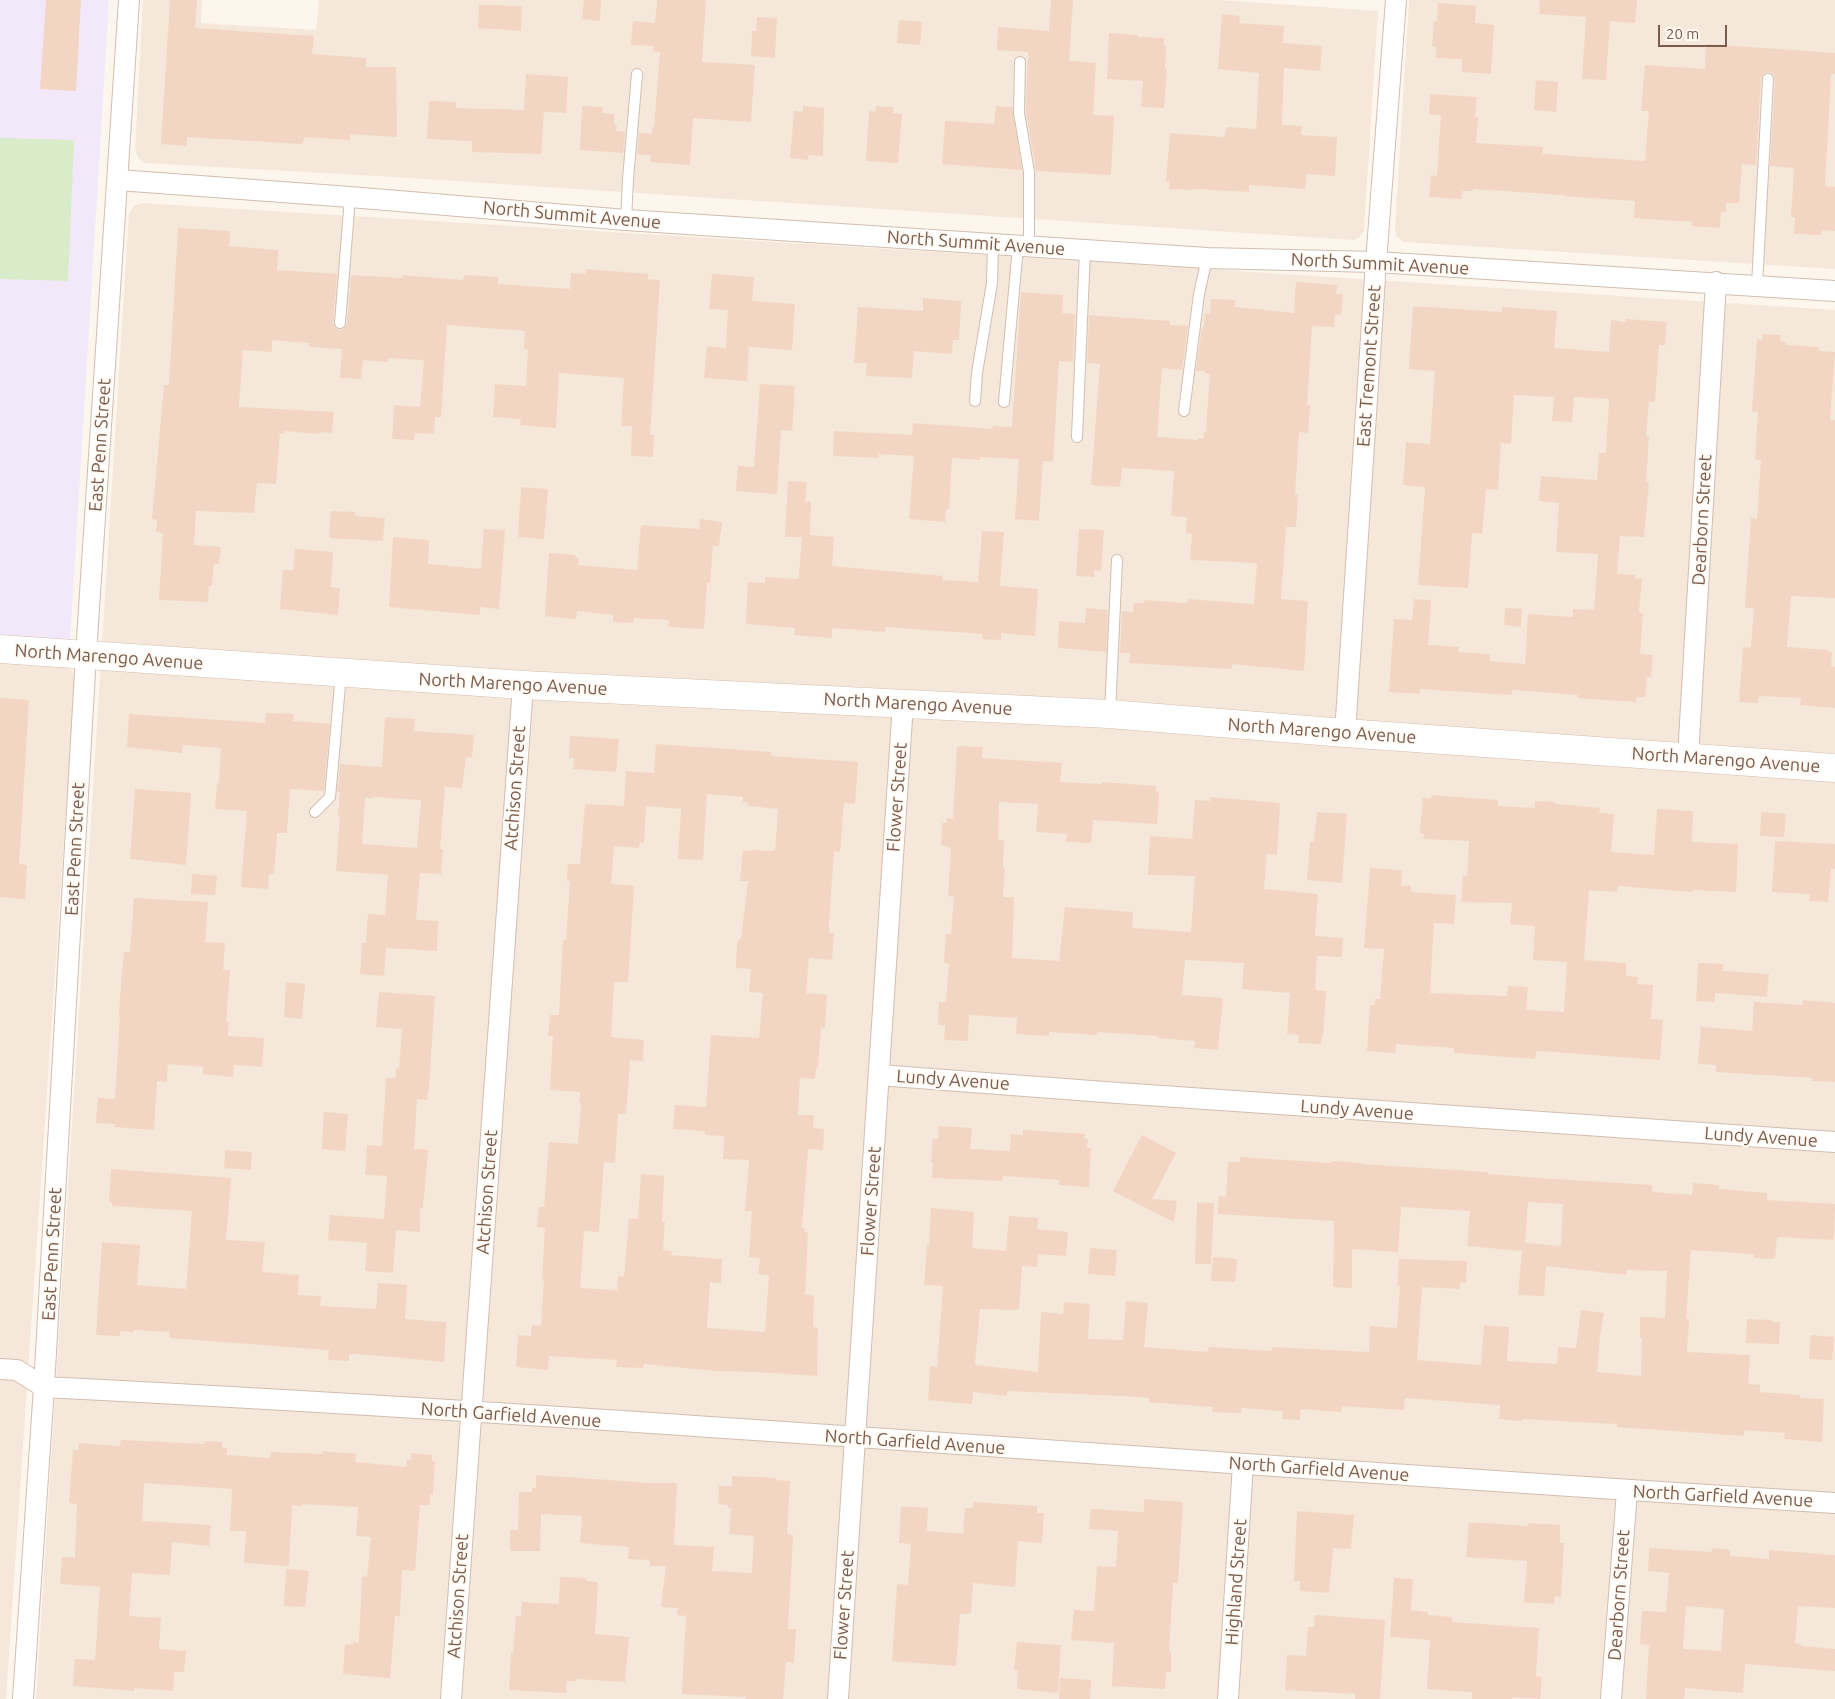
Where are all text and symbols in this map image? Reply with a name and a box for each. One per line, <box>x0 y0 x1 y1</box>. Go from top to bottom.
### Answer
scale bar <box>1660 15 1729 47</box>
text: 20 m <box>1666 25 1699 42</box>
street label: North Summit Avenue <box>482 196 662 234</box>
street label: North Summit Avenue <box>886 226 1066 260</box>
street label: North Summit Avenue <box>1290 249 1470 279</box>
street label: East Tremont Street <box>1353 284 1385 448</box>
street label: East Penn Street <box>85 378 115 512</box>
street label: Dearborn Street <box>1688 454 1716 586</box>
street label: North Marengo Avenue <box>14 640 204 674</box>
street label: North Marengo Avenue <box>418 668 608 700</box>
street label: North Marengo Avenue <box>823 688 1013 720</box>
street label: North Marengo Avenue <box>1227 714 1417 748</box>
street label: Atchison Street <box>500 725 530 851</box>
street label: Flower Street <box>882 741 912 853</box>
street label: North Marengo Avenue <box>1631 743 1821 777</box>
street label: East Penn Street <box>61 782 89 916</box>
street label: Lundy Avenue <box>896 1065 1010 1095</box>
street label: Lundy Avenue <box>1300 1095 1414 1125</box>
street label: Lundy Avenue <box>1704 1122 1818 1152</box>
street label: Atchison Street <box>472 1129 502 1255</box>
street label: Flower Street <box>856 1145 886 1257</box>
street label: East Penn Street <box>38 1187 66 1321</box>
street label: North Garfield Avenue <box>420 1398 602 1432</box>
street label: North Garfield Avenue <box>824 1425 1006 1459</box>
street label: North Garfield Avenue <box>1228 1452 1410 1486</box>
street label: North Garfield Avenue <box>1632 1480 1814 1512</box>
street label: Highland Street <box>1221 1518 1251 1646</box>
street label: Dearborn Street <box>1604 1529 1634 1661</box>
street label: Atchison Street <box>443 1533 473 1659</box>
street label: Flower Street <box>829 1549 859 1661</box>

